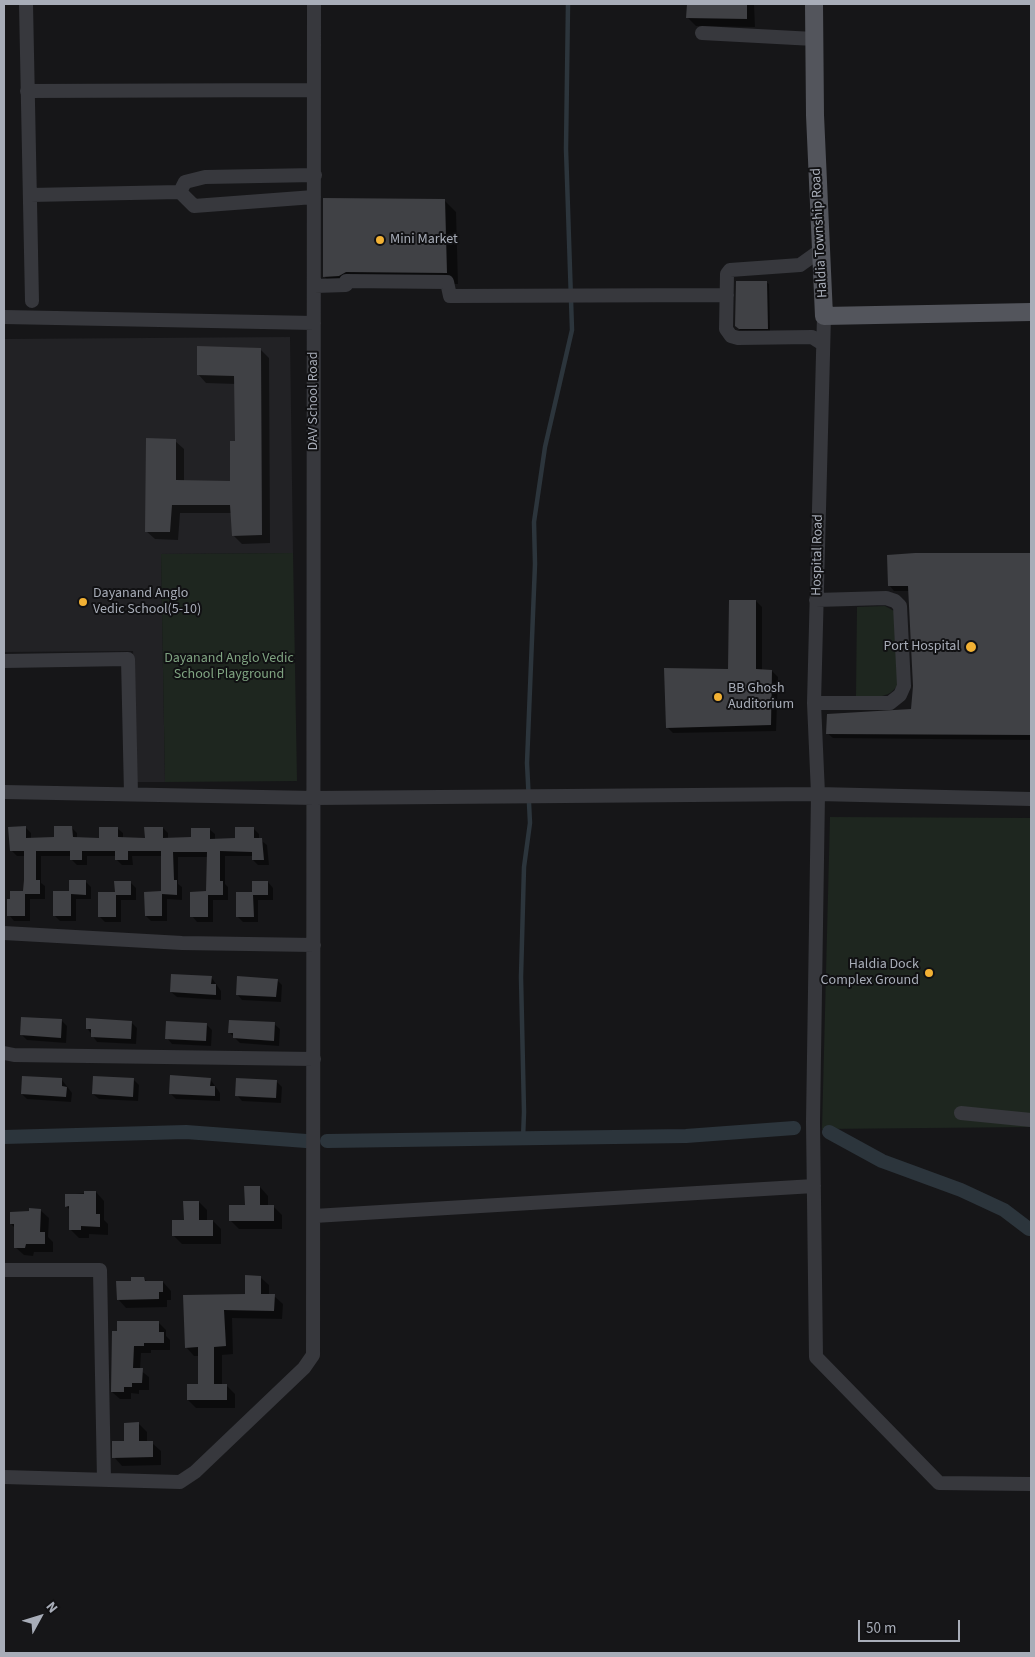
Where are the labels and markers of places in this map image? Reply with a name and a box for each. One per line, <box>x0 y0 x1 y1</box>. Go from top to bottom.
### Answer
place label: Mini Market <box>390 232 458 248</box>
marker: Mini Market <box>374 234 386 246</box>
place label: Dayanand Anglo Vedic School(5-10) <box>93 586 201 618</box>
marker: Dayanand Anglo Vedic School(5-10) <box>77 596 89 608</box>
place label: Port Hospital <box>884 639 960 655</box>
marker: Port Hospital <box>964 640 978 654</box>
place label: BB Ghosh Auditorium <box>728 681 794 714</box>
marker: BB Ghosh Auditorium <box>712 691 724 703</box>
place label: Haldia Dock Complex Ground <box>821 957 919 990</box>
marker: Haldia Dock Complex Ground <box>923 967 935 979</box>

